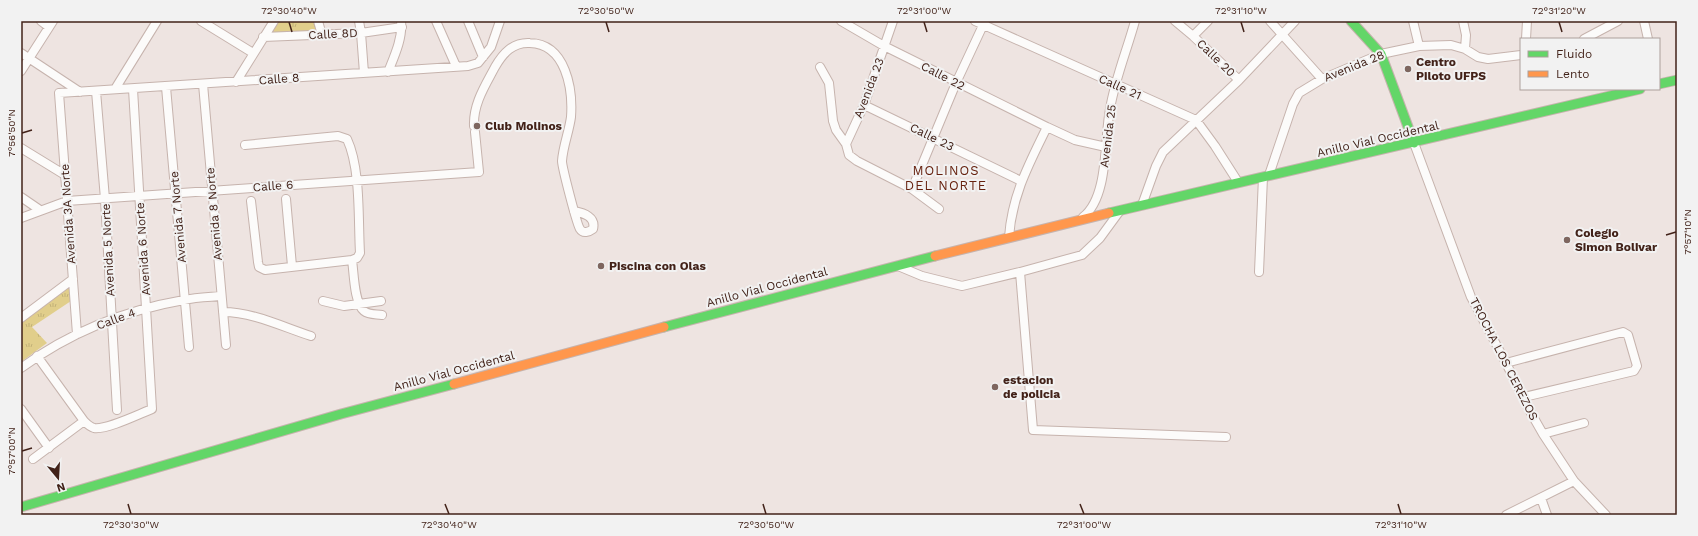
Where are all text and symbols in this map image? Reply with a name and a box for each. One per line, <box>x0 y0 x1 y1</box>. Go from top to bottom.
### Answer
text: 72°30'40"W <box>261 5 317 16</box>
text: 72°30'50"W <box>578 5 634 16</box>
text: 72°31'00"W <box>897 5 951 16</box>
text: 72°31'10"W <box>1215 5 1267 16</box>
text: 72°31'20"W <box>1532 5 1586 16</box>
street label: Calle 8D <box>308 26 358 42</box>
street label: Calle 20 <box>1194 36 1238 80</box>
legend <box>1520 38 1660 90</box>
text: Fluido <box>1556 47 1592 61</box>
street label: Avenida 28 <box>1322 48 1386 84</box>
place label: Centro Piloto UFPS <box>1416 55 1486 83</box>
street label: Avenida 23 <box>851 56 887 120</box>
street label: Calle 22 <box>919 59 967 93</box>
marker: Centro Piloto UFPS <box>1403 64 1413 74</box>
text: Lento <box>1556 67 1590 81</box>
street label: Calle 8 <box>258 71 300 87</box>
street label: Calle 21 <box>1097 71 1143 103</box>
street label: Avenida 25 <box>1097 104 1119 168</box>
text: 7°56'50"N <box>6 109 17 157</box>
street label: Anillo Vial Occidental <box>1316 118 1441 160</box>
place label: Club Molinos <box>485 119 563 133</box>
street label: Calle 23 <box>908 120 956 154</box>
marker: Club Molinos <box>472 121 482 131</box>
street label: Avenida 3A Norte <box>58 163 78 265</box>
district label: MOLINOS DEL NORTE <box>905 163 987 193</box>
street label: Avenida 8 Norte <box>203 167 225 261</box>
street label: Avenida 7 Norte <box>167 171 189 263</box>
street label: Calle 6 <box>252 178 294 194</box>
street label: Avenida 6 Norte <box>133 202 153 296</box>
street label: Avenida 5 Norte <box>99 203 117 297</box>
text: 7°57'10"N <box>1682 209 1693 255</box>
place label: Colegio Simon Bolivar <box>1575 226 1658 254</box>
marker: Colegio Simon Bolivar <box>1562 235 1572 245</box>
place label: Piscina con Olas <box>609 259 707 273</box>
marker: Piscina con Olas <box>596 261 606 271</box>
street label: Anillo Vial Occidental <box>705 264 829 310</box>
street label: TROCHA LOS CEREZOS <box>1467 295 1541 423</box>
street label: Calle 4 <box>94 305 138 333</box>
street label: Anillo Vial Occidental <box>392 348 516 394</box>
place label: estacion de policia <box>1003 373 1060 401</box>
marker: estacion de policia <box>990 382 1000 392</box>
text: 7°57'00"N <box>6 427 17 475</box>
north arrow <box>38 458 78 498</box>
text: N <box>55 480 67 494</box>
text: 72°30'30"W <box>103 519 159 530</box>
text: 72°30'40"W <box>421 519 477 530</box>
text: 72°30'50"W <box>738 519 794 530</box>
text: 72°31'00"W <box>1057 519 1111 530</box>
text: 72°31'10"W <box>1375 519 1427 530</box>

